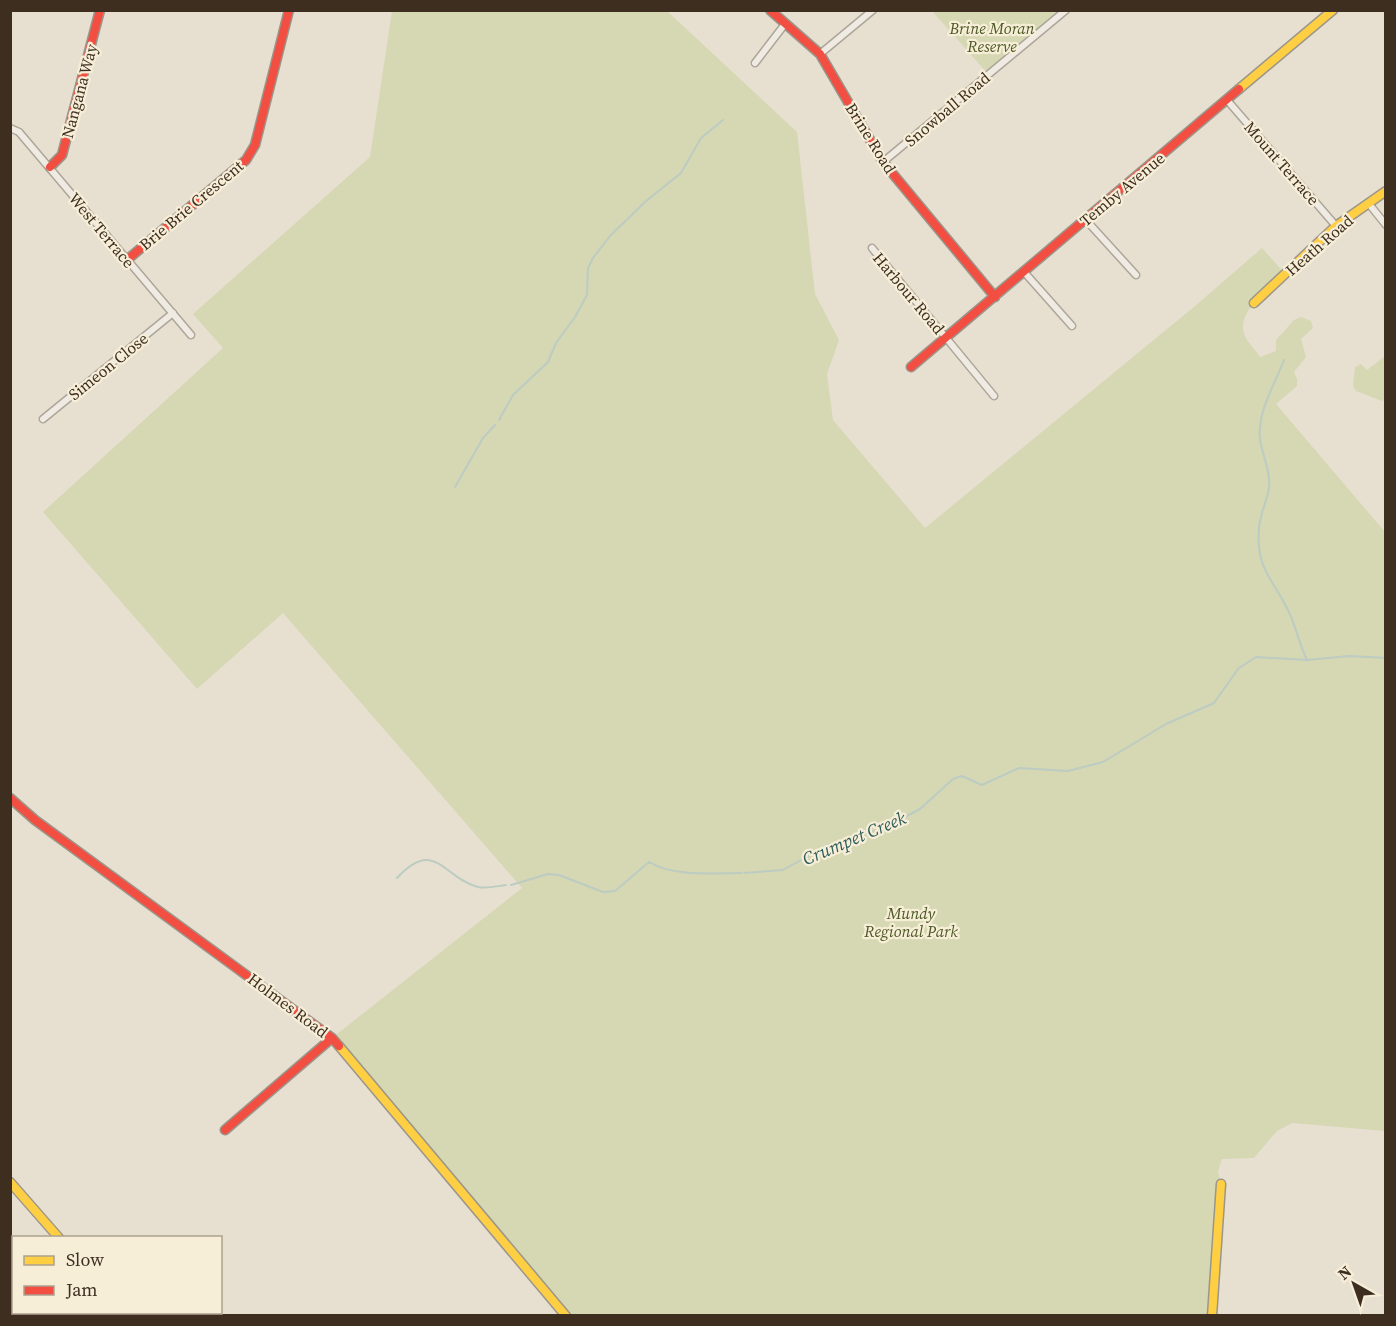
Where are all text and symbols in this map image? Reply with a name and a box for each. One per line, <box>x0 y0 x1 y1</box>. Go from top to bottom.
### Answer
park label: Brine Moran Reserve <box>948 17 1035 57</box>
street label: Nangana Way <box>56 41 102 141</box>
street label: Snowball Road <box>900 67 994 151</box>
street label: Brine Road <box>841 98 901 178</box>
street label: Mount Terrace <box>1239 116 1325 210</box>
street label: Temby Avenue <box>1075 147 1169 231</box>
street label: Brie Brie Crescent <box>134 154 248 255</box>
street label: West Terrace <box>64 188 140 272</box>
street label: Heath Road <box>1280 209 1358 281</box>
street label: Harbour Road <box>868 247 950 339</box>
street label: Simeon Close <box>64 327 152 405</box>
water label: Crumpet Creek <box>798 805 910 871</box>
park label: Mundy Regional Park <box>863 902 958 942</box>
street label: Holmes Road <box>243 968 333 1042</box>
legend <box>12 1236 222 1314</box>
text: Slow <box>66 1247 104 1272</box>
north arrow <box>1324 1254 1384 1314</box>
text: N <box>1333 1260 1356 1285</box>
text: Jam <box>65 1277 98 1302</box>

